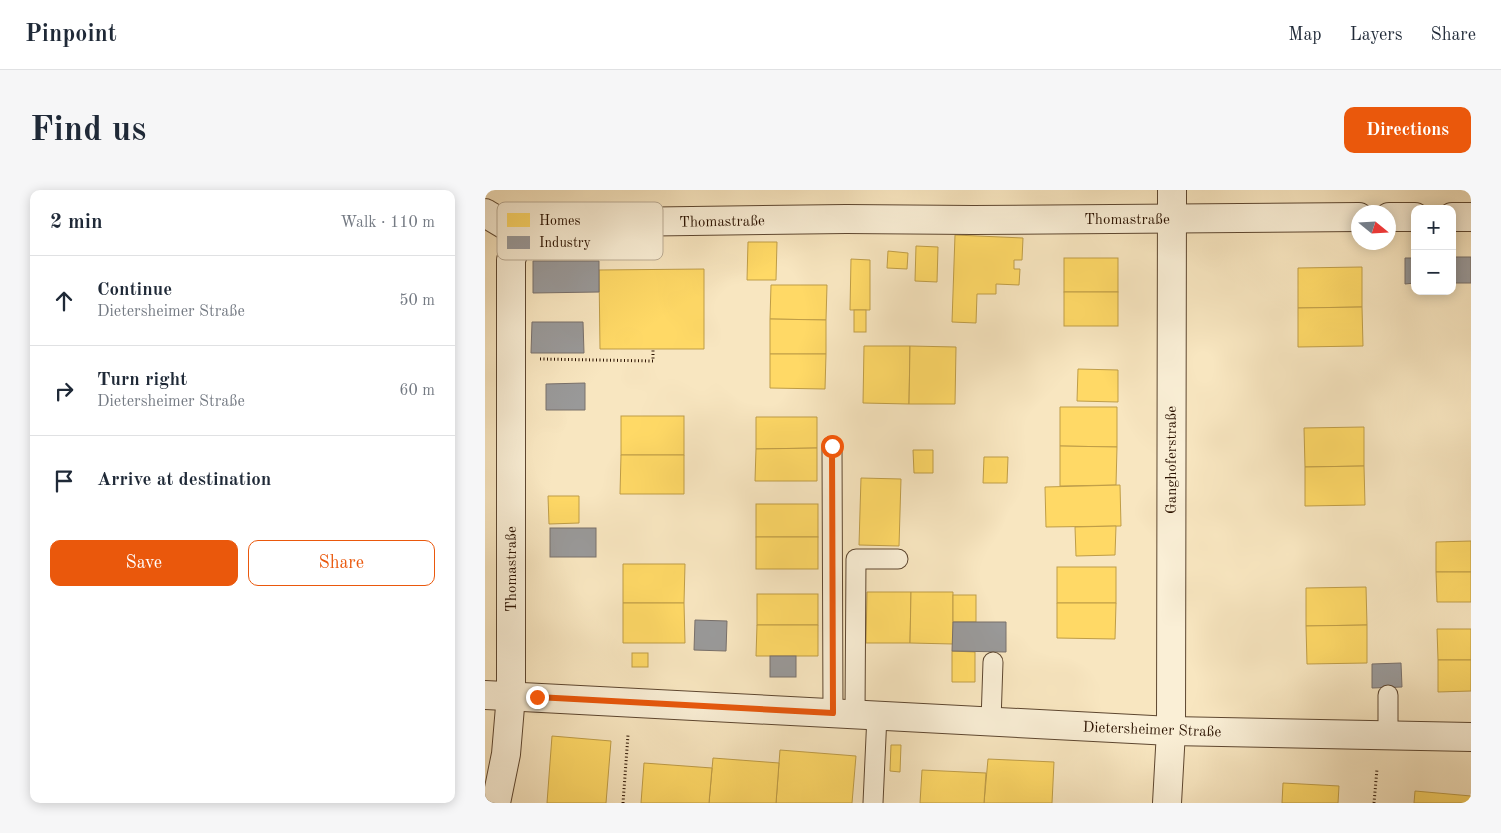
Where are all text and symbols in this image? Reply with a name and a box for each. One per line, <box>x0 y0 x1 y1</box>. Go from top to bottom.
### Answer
text: Pinpoint <box>25 23 117 47</box>
text: Map <box>1288 26 1322 44</box>
text: Layers <box>1350 26 1402 44</box>
text: Share <box>1430 26 1476 44</box>
button: Directions <box>1344 107 1471 153</box>
text: Find us <box>30 113 146 148</box>
legend <box>497 202 663 260</box>
north arrow <box>1351 205 1396 250</box>
map controls <box>1411 205 1456 295</box>
button: + <box>1411 205 1456 250</box>
text: 2 min <box>50 212 103 233</box>
street label: Thomastraße <box>1084 213 1170 228</box>
text: Homes <box>539 214 581 228</box>
street label: Thomastraße <box>679 214 765 231</box>
text: Walk · 110 m <box>340 215 435 231</box>
text: Industry <box>539 236 592 250</box>
button: − <box>1411 250 1456 295</box>
text: Continue <box>97 281 172 300</box>
icon: ahead <box>50 287 78 315</box>
text: 50 m <box>399 293 435 309</box>
text: Dietersheimer Straße <box>97 304 245 320</box>
text: Turn right <box>97 371 187 390</box>
icon: right <box>50 377 78 405</box>
text: 60 m <box>399 383 435 399</box>
text: Dietersheimer Straße <box>97 394 245 410</box>
street label: Ganghoferstraße <box>1165 406 1180 514</box>
route start <box>821 435 844 458</box>
icon: arrive <box>50 467 78 495</box>
text: Arrive at destination <box>97 471 271 490</box>
street label: Thomastraße <box>505 526 520 612</box>
button: Save <box>50 540 238 586</box>
button: Share <box>248 540 435 586</box>
route end <box>526 686 549 709</box>
street label: Dietersheimer Straße <box>1082 721 1222 740</box>

